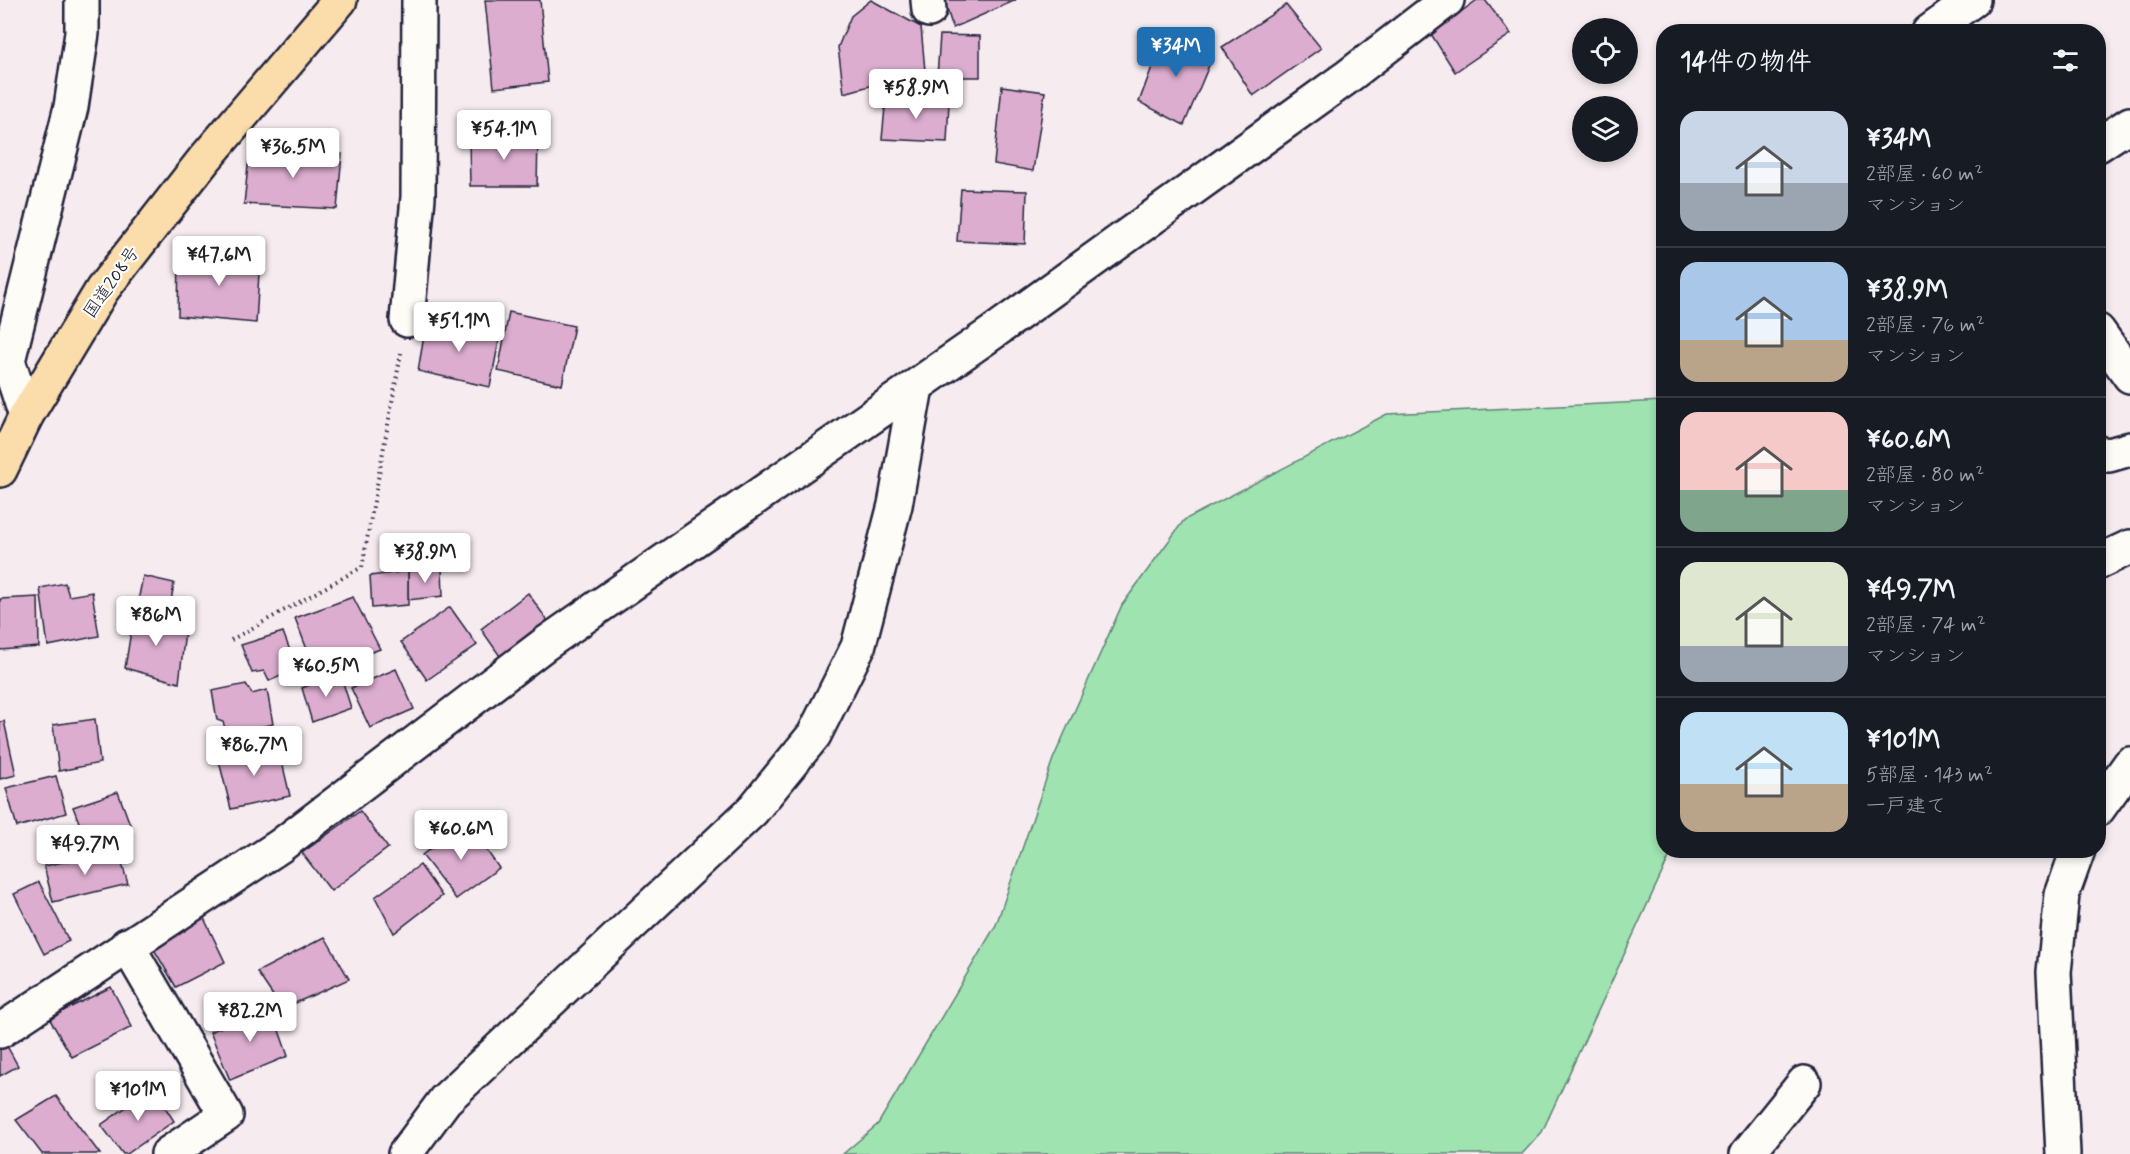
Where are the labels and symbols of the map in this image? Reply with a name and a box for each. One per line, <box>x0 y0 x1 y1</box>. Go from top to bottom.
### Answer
pin: ¥34M <box>1140 27 1212 78</box>
pin: ¥58.9M <box>867 69 965 120</box>
pin: ¥54.1M <box>455 110 553 161</box>
pin: ¥36.5M <box>244 128 342 179</box>
pin: ¥47.6M <box>170 236 268 287</box>
street label: 国道208号 <box>78 242 145 323</box>
pin: ¥51.1M <box>410 302 508 353</box>
pin: ¥38.9M <box>376 533 474 584</box>
pin: ¥86M <box>120 596 192 647</box>
pin: ¥60.5M <box>277 647 375 698</box>
pin: ¥86.7M <box>205 726 303 777</box>
pin: ¥60.6M <box>412 810 510 861</box>
pin: ¥49.7M <box>36 825 134 876</box>
pin: ¥82.2M <box>201 992 299 1043</box>
pin: ¥101M <box>96 1071 180 1122</box>

